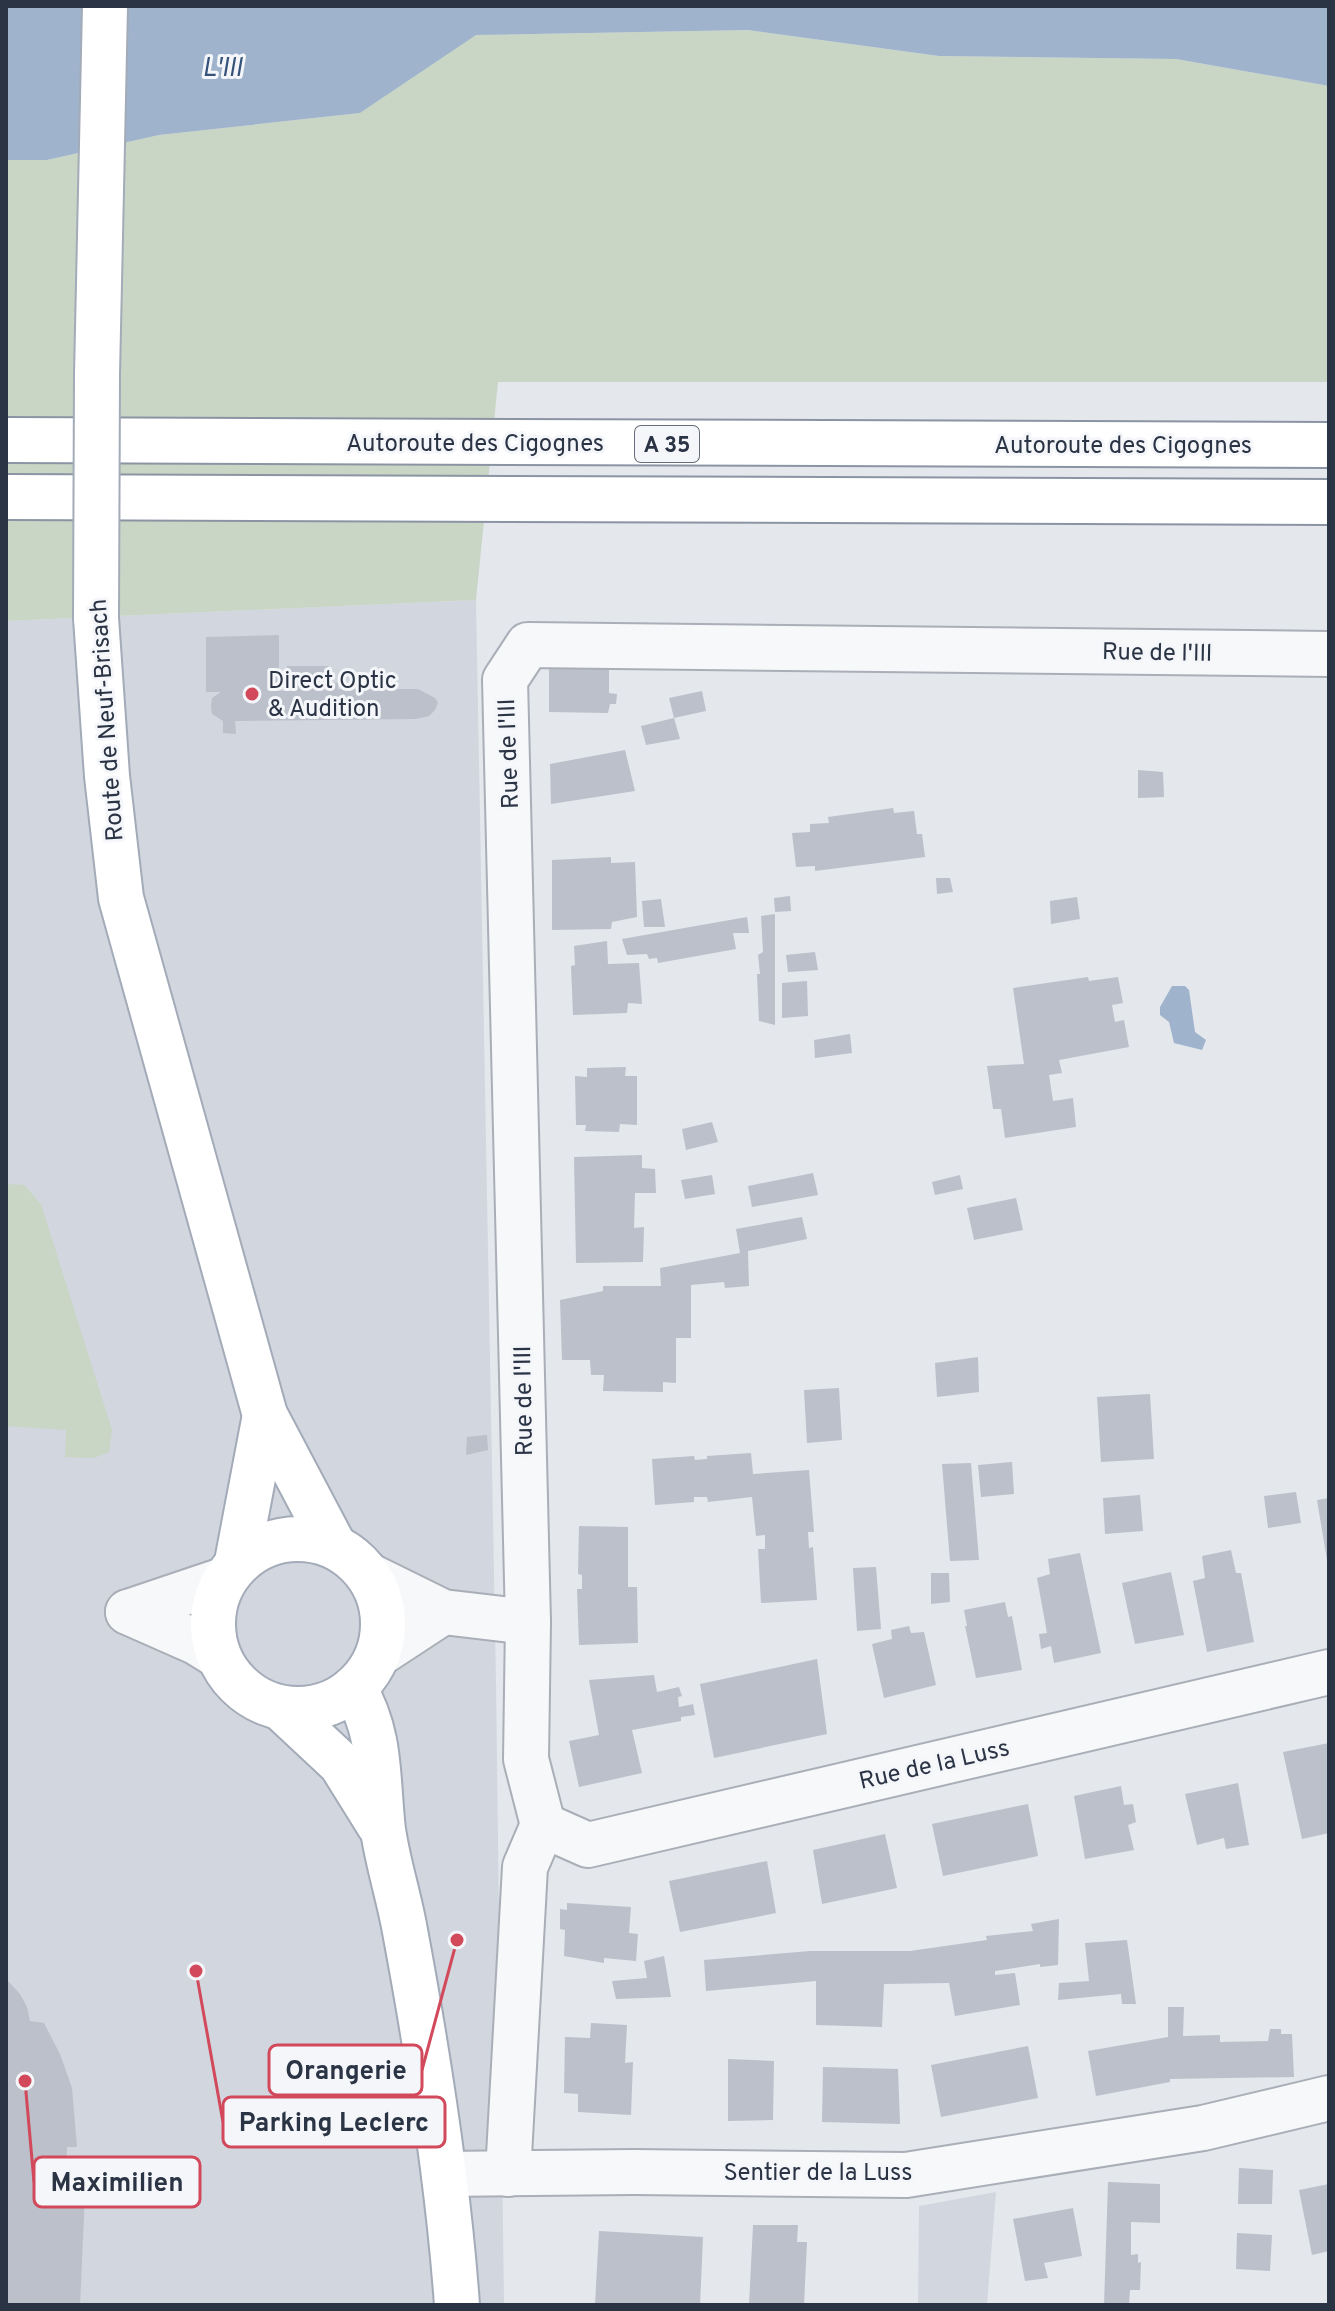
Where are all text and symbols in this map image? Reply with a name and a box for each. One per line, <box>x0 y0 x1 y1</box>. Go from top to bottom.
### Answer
water label: L'Ill <box>202 53 243 86</box>
road number: A 35 <box>635 426 699 462</box>
street label: Autoroute des Cigognes <box>346 430 604 460</box>
street label: Autoroute des Cigognes <box>994 432 1252 462</box>
street label: Route de Neuf-Brisach <box>85 598 131 842</box>
street label: Rue de l'Ill <box>1102 638 1212 670</box>
place label: Direct Optic & Audition <box>268 667 397 725</box>
marker: Direct Optic & Audition <box>243 685 261 703</box>
street label: Rue de l'Ill <box>493 698 527 810</box>
street label: Rue de l'Ill <box>509 1346 541 1456</box>
street label: Rue de la Luss <box>856 1734 1013 1798</box>
callout: Orangerie <box>269 2045 422 2095</box>
text: Orangerie <box>285 2056 407 2089</box>
callout: Parking Leclerc <box>223 2097 445 2147</box>
text: Parking Leclerc <box>239 2108 429 2141</box>
callout: Maximilien <box>34 2157 200 2207</box>
street label: Sentier de la Luss <box>723 2159 913 2189</box>
text: Maximilien <box>50 2168 184 2201</box>

